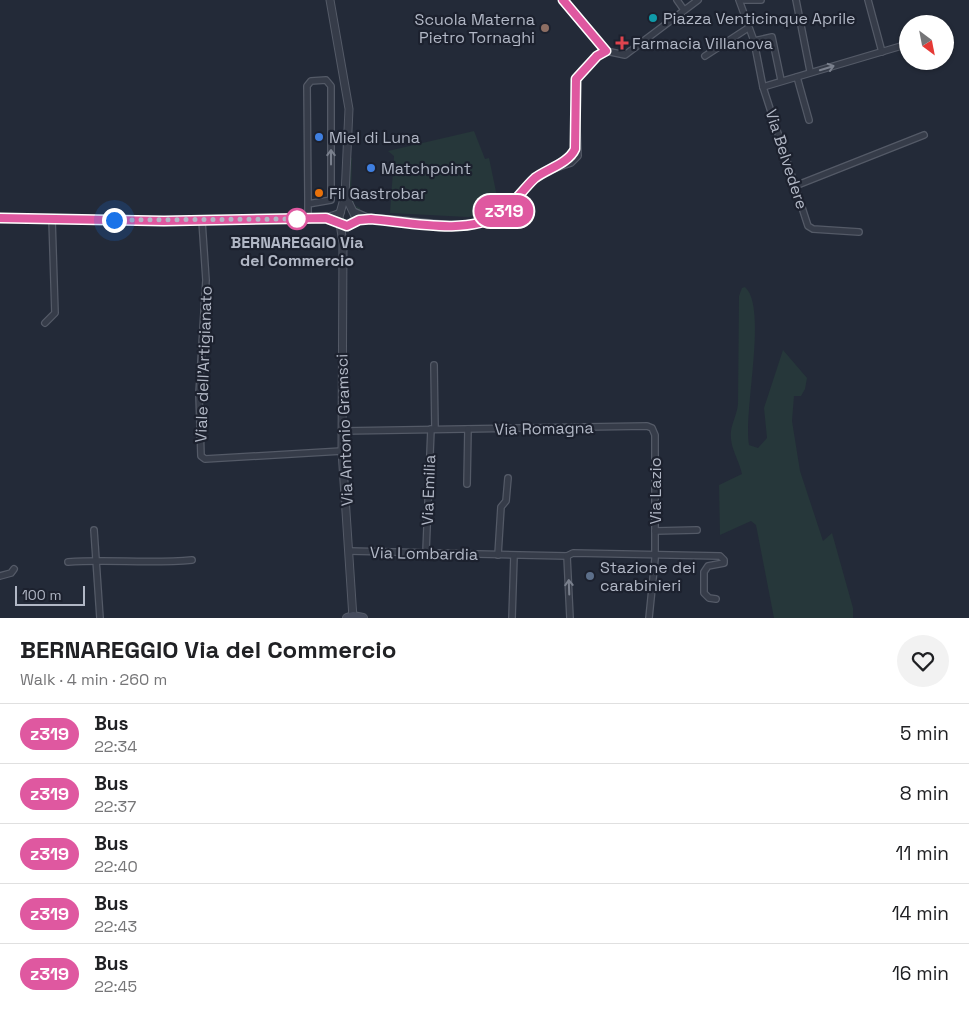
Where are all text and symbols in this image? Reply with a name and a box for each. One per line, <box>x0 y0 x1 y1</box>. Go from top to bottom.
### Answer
place label: Piazza Venticinque Aprile <box>663 8 856 29</box>
place label: Scuola Materna Pietro Tornaghi <box>415 9 535 48</box>
marker: Piazza Venticinque Aprile <box>647 12 659 24</box>
north arrow <box>899 15 954 70</box>
map controls <box>899 15 954 70</box>
marker: Scuola Materna Pietro Tornaghi <box>539 22 551 34</box>
place label: Farmacia Villanova <box>632 33 773 54</box>
marker: Farmacia Villanova <box>616 37 628 49</box>
one-way arrow <box>819 63 835 73</box>
street label: Via Belvedere <box>760 107 813 212</box>
place label: Miel di Luna <box>329 127 420 148</box>
marker: Miel di Luna <box>313 131 325 143</box>
one-way arrow <box>326 149 336 166</box>
place label: Matchpoint <box>381 158 471 179</box>
marker: Matchpoint <box>365 162 377 174</box>
place label: Fil Gastrobar <box>329 183 426 204</box>
marker: Fil Gastrobar <box>313 187 325 199</box>
line badge: z319 <box>469 195 539 227</box>
text: z319 <box>484 199 524 222</box>
your location <box>102 208 127 233</box>
marker: BERNAREGGIO Via del Commercio <box>286 208 308 230</box>
place label: BERNAREGGIO Via del Commercio <box>231 232 363 271</box>
street label: Viale dell'Artigianato <box>190 285 217 443</box>
street label: Via Antonio Gramsci <box>331 353 358 507</box>
street label: Via Romagna <box>494 417 594 440</box>
street label: Via Emilia <box>417 454 440 526</box>
street label: Via Lazio <box>645 457 666 525</box>
street label: Via Lombardia <box>370 542 478 565</box>
place label: Stazione dei carabinieri <box>600 557 696 596</box>
marker: Stazione dei carabinieri <box>584 570 596 582</box>
one-way arrow <box>564 579 574 596</box>
scale bar <box>15 583 85 606</box>
text: 100 m <box>22 586 61 604</box>
text: BERNAREGGIO Via del Commercio <box>20 634 396 665</box>
button: heart <box>897 635 949 687</box>
text: Walk · 4 min · 260 m <box>20 669 167 690</box>
text: Bus <box>94 711 129 736</box>
text: 5 min <box>900 721 949 746</box>
text: z319 <box>30 722 69 745</box>
text: 22:34 <box>94 736 137 757</box>
text: Bus <box>94 771 129 796</box>
text: 8 min <box>900 781 949 806</box>
text: z319 <box>30 782 69 805</box>
text: 22:37 <box>94 796 136 817</box>
text: Bus <box>94 831 129 856</box>
text: 11 min <box>896 841 949 866</box>
text: z319 <box>30 842 69 865</box>
text: 22:40 <box>94 856 138 877</box>
text: Bus <box>94 891 129 916</box>
text: 14 min <box>892 901 949 926</box>
text: z319 <box>30 902 69 925</box>
text: 22:43 <box>94 916 137 937</box>
text: Bus <box>94 951 129 976</box>
text: 16 min <box>892 961 949 986</box>
text: z319 <box>30 962 69 985</box>
text: 22:45 <box>94 976 137 997</box>

